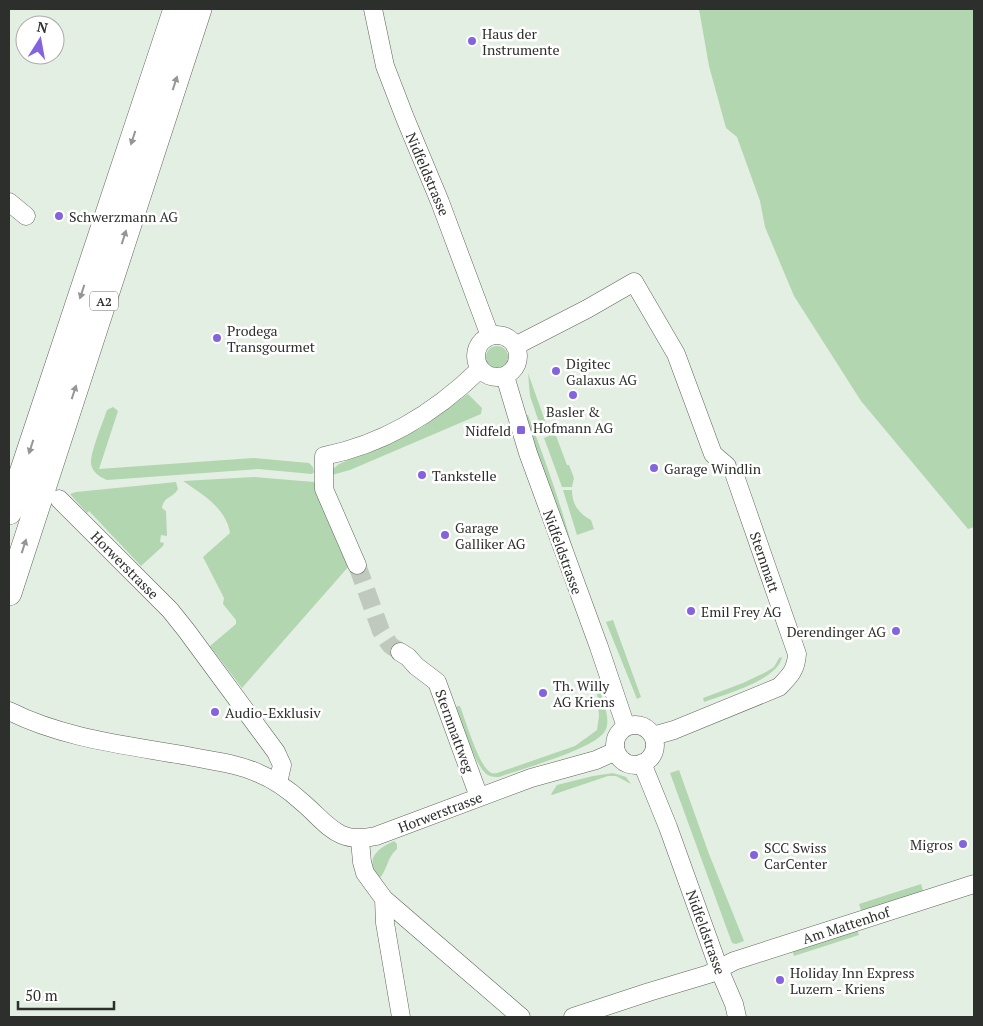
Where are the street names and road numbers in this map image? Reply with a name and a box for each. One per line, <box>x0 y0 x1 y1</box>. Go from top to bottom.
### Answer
street label: Nidfeldstrasse <box>402 129 454 219</box>
road number: A2 <box>90 292 118 310</box>
street label: Nidfeldstrasse <box>539 507 587 597</box>
street label: Horwerstrasse <box>87 527 163 603</box>
street label: Sternmatt <box>746 529 784 596</box>
street label: Sternmattweg <box>431 687 479 776</box>
street label: Horwerstrasse <box>395 787 485 837</box>
street label: Nidfeldstrasse <box>682 887 730 977</box>
street label: Am Mattenhof <box>800 902 893 948</box>

